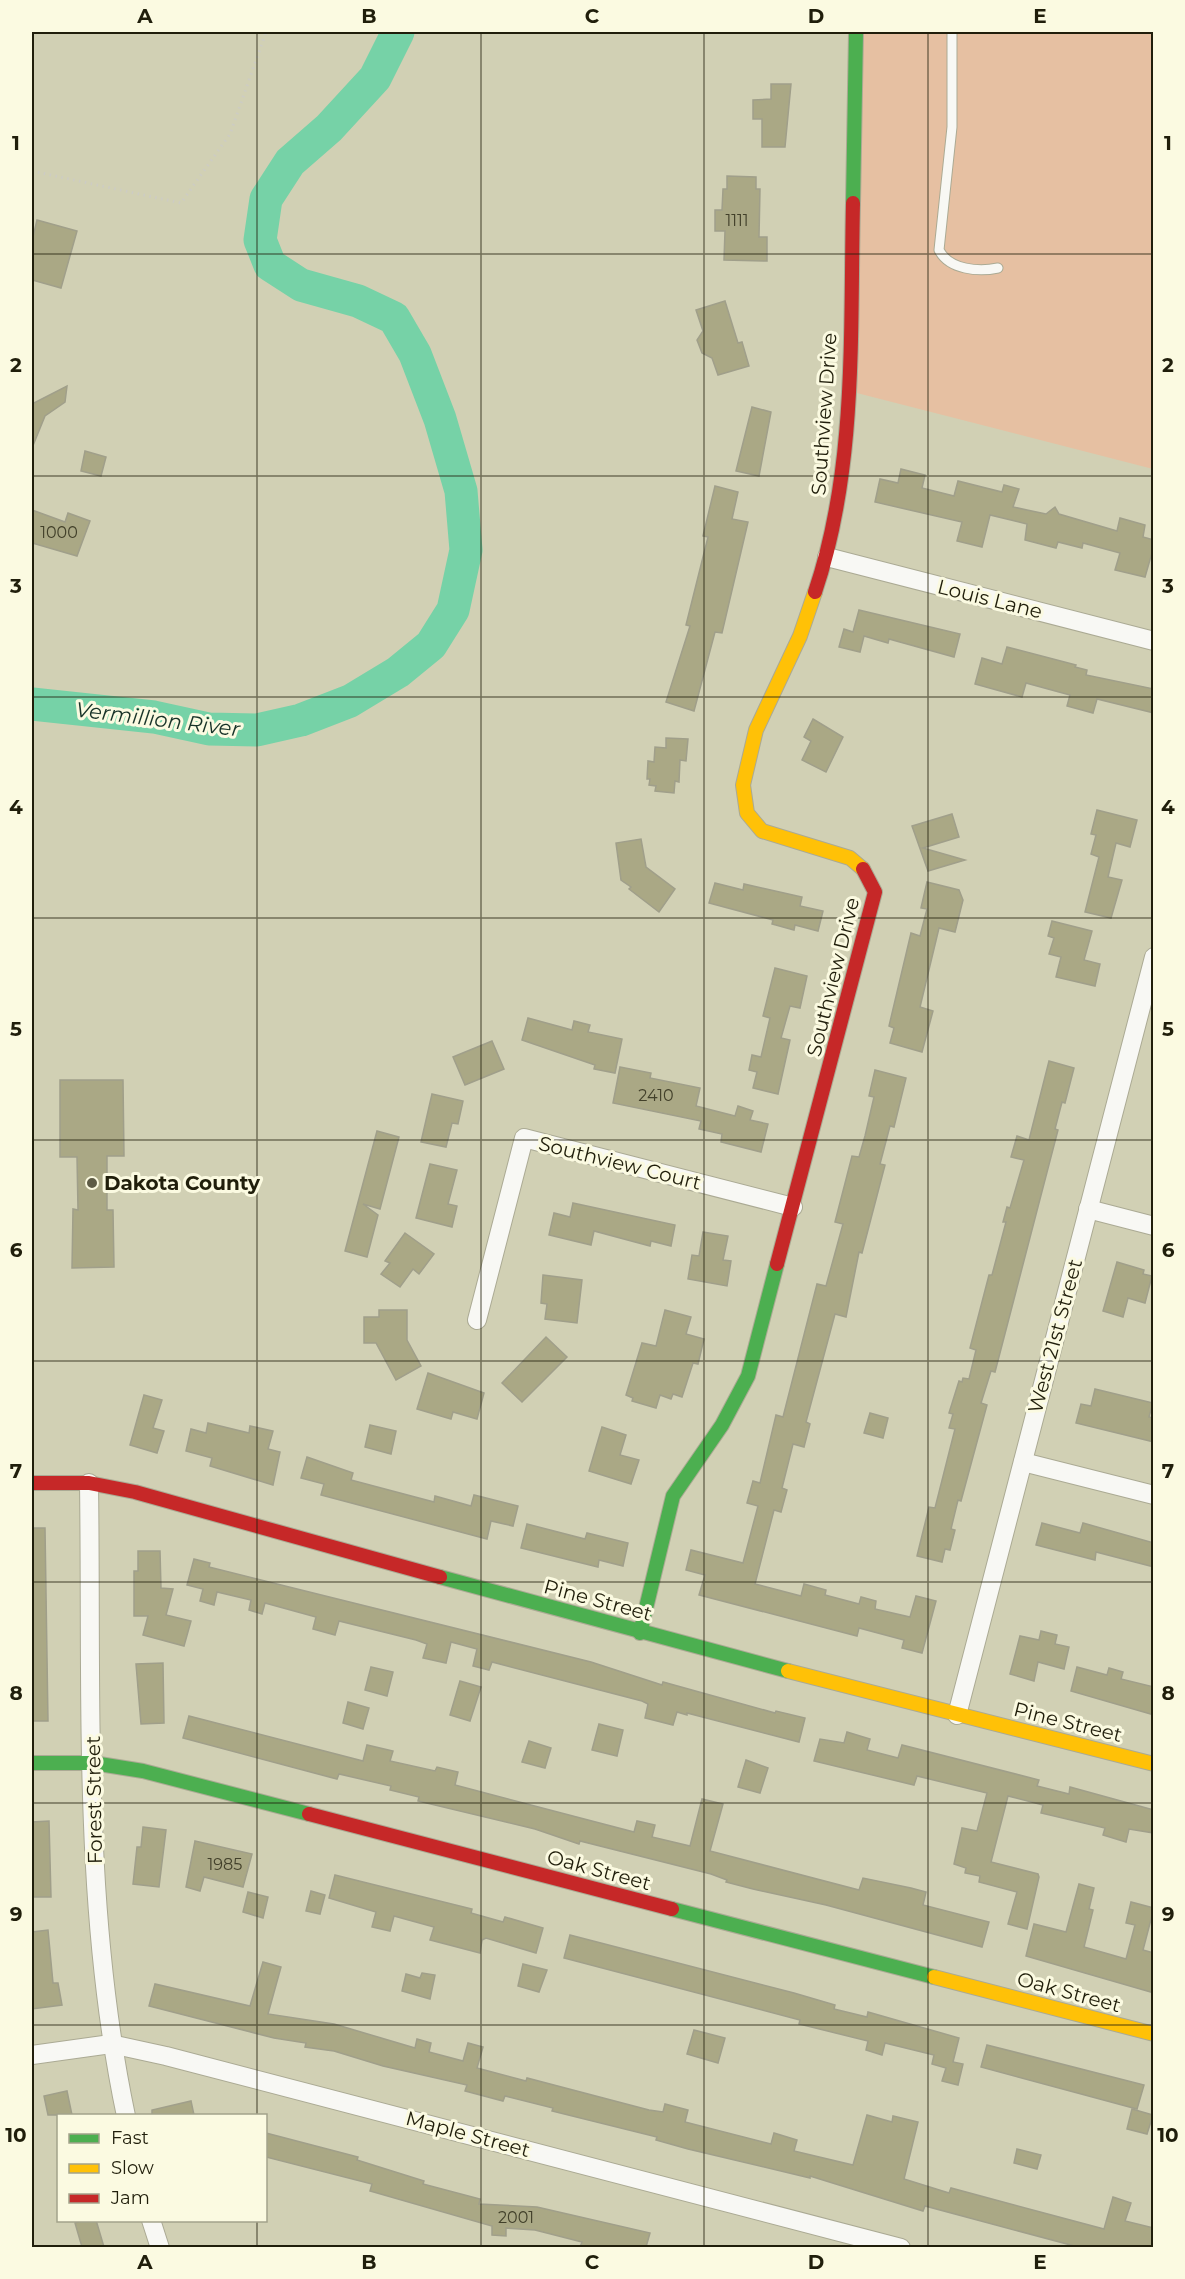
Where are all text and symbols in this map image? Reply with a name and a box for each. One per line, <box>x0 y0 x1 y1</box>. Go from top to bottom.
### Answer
text: A <box>136 4 153 28</box>
text: B <box>361 4 377 28</box>
text: C <box>585 4 600 28</box>
text: D <box>808 4 824 28</box>
text: E <box>1033 4 1047 28</box>
text: 1 <box>12 131 20 155</box>
text: 1 <box>1164 131 1172 155</box>
house number: 1111 <box>725 211 749 230</box>
street label: Southview Drive <box>806 332 842 496</box>
text: 2 <box>10 353 22 377</box>
text: 2 <box>1162 353 1174 377</box>
house number: 1000 <box>40 523 78 542</box>
text: 3 <box>9 574 22 598</box>
street label: Louis Lane <box>935 574 1045 624</box>
text: 3 <box>1161 574 1174 598</box>
water label: Vermillion River <box>74 697 242 742</box>
text: 4 <box>9 795 23 819</box>
text: 4 <box>1161 795 1175 819</box>
street label: Southview Drive <box>802 895 864 1059</box>
text: 5 <box>10 1017 22 1041</box>
text: 5 <box>1162 1017 1174 1041</box>
house number: 2410 <box>638 1086 674 1105</box>
street label: Southview Court <box>536 1131 704 1195</box>
place label: Dakota County <box>104 1171 261 1195</box>
marker: Dakota County <box>85 1176 99 1190</box>
text: 6 <box>10 1238 23 1262</box>
text: 6 <box>1162 1238 1175 1262</box>
street label: West 21st Street <box>1023 1256 1087 1416</box>
text: 7 <box>10 1459 22 1483</box>
text: 7 <box>1162 1459 1174 1483</box>
street label: Pine Street <box>541 1574 655 1626</box>
text: 8 <box>9 1681 23 1705</box>
text: 8 <box>1161 1681 1175 1705</box>
street label: Pine Street <box>1011 1697 1125 1747</box>
street label: Forest Street <box>81 1736 107 1864</box>
street label: Oak Street <box>545 1845 653 1895</box>
house number: 1985 <box>208 1855 242 1874</box>
text: 9 <box>10 1902 22 1926</box>
text: 9 <box>1162 1902 1174 1926</box>
street label: Oak Street <box>1015 1967 1123 2017</box>
street label: Maple Street <box>403 2106 533 2162</box>
legend <box>57 2114 267 2222</box>
text: 10 <box>5 2123 27 2147</box>
text: 10 <box>1157 2123 1179 2147</box>
text: Fast <box>111 2127 149 2149</box>
text: Slow <box>111 2157 154 2179</box>
text: Jam <box>110 2187 150 2209</box>
house number: 2001 <box>498 2208 534 2227</box>
text: A <box>136 2250 153 2274</box>
text: B <box>361 2250 377 2274</box>
text: C <box>585 2250 600 2274</box>
text: D <box>808 2250 824 2274</box>
text: E <box>1033 2250 1047 2274</box>

